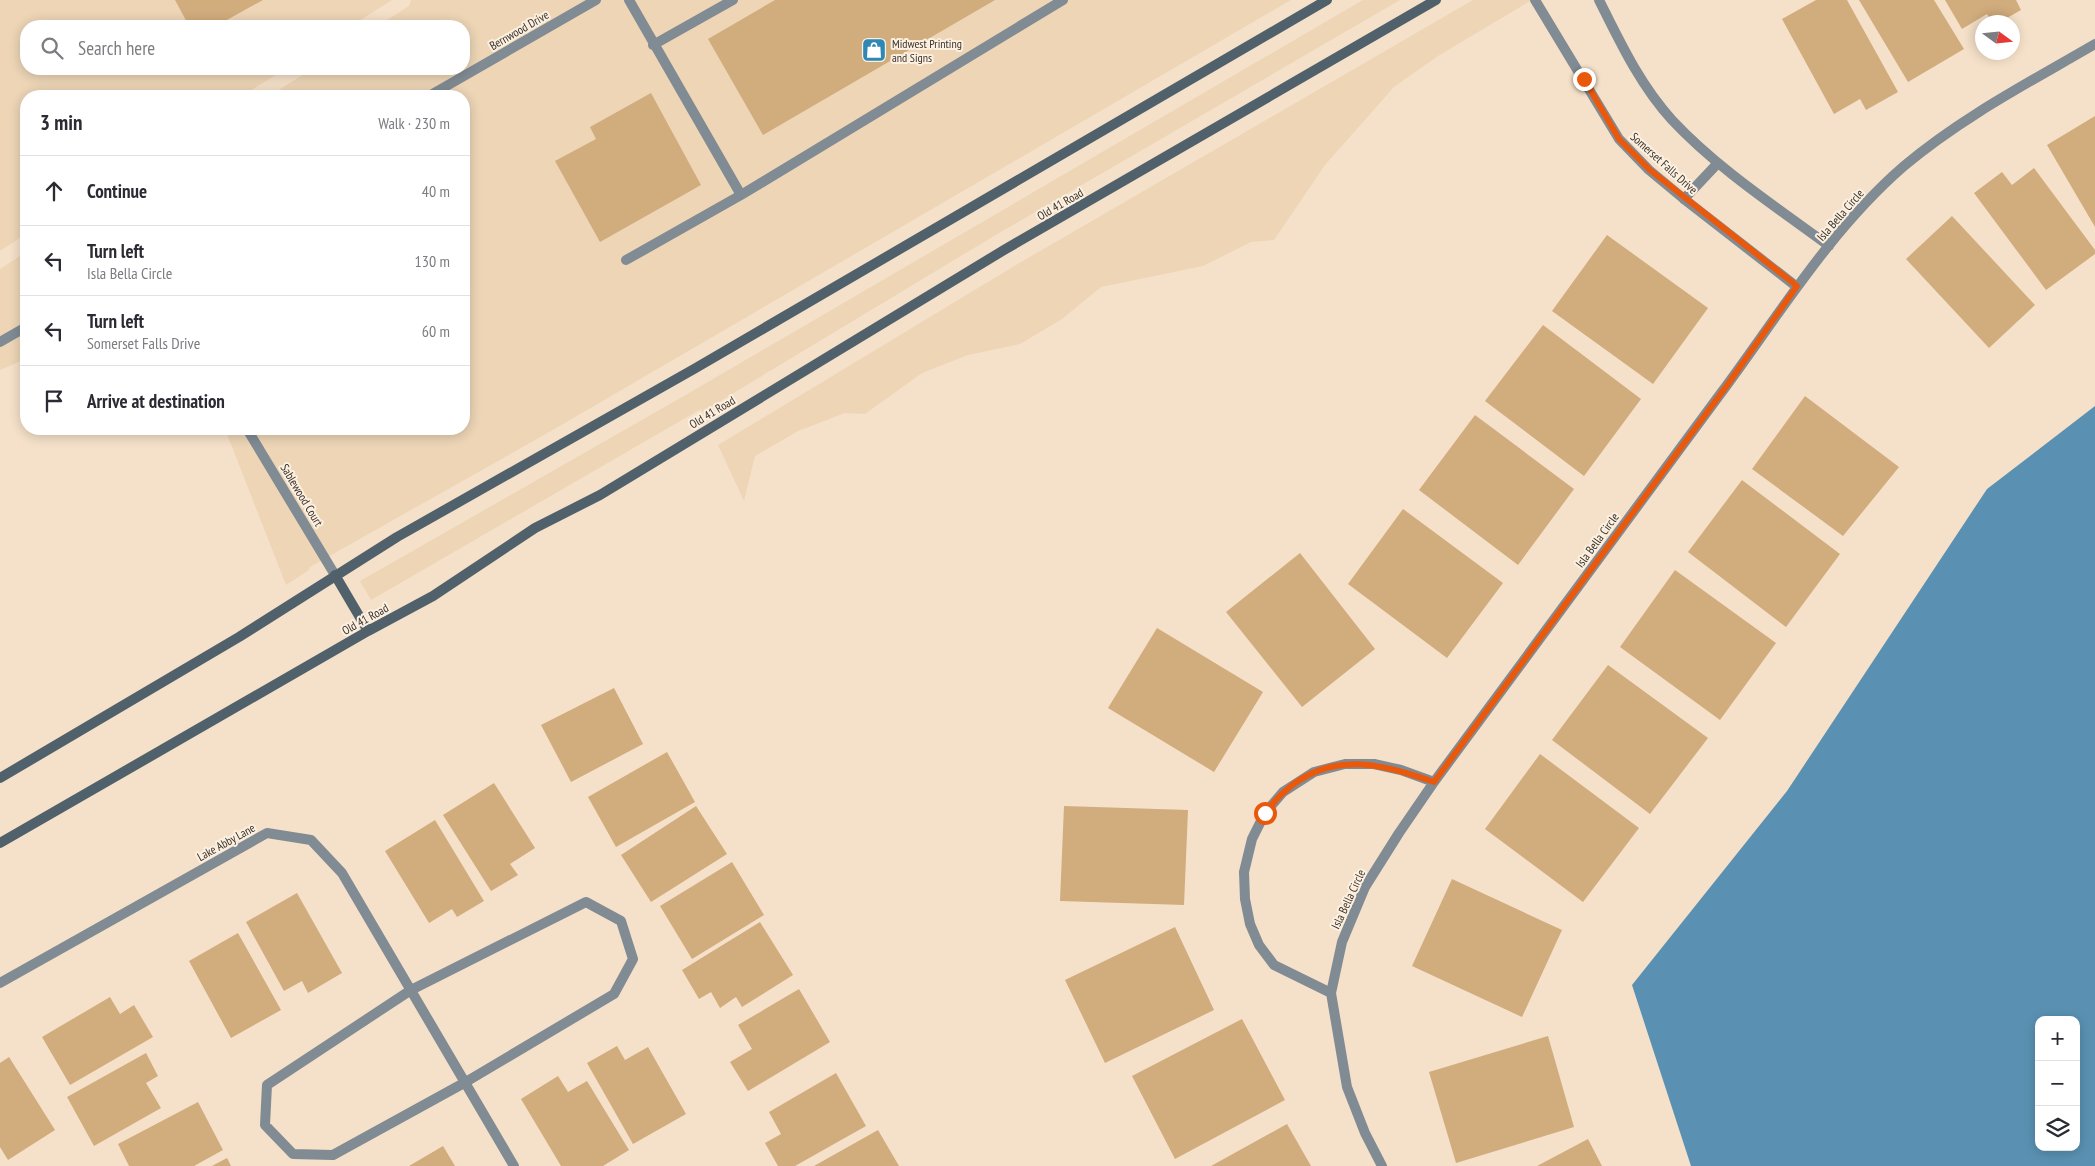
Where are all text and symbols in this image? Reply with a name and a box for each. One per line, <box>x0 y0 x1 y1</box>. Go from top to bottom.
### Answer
street label: Bernwood Drive <box>487 7 551 53</box>
north arrow <box>1975 15 2020 60</box>
search box <box>20 20 470 75</box>
icon: search <box>38 34 66 62</box>
text: Search here <box>78 36 155 60</box>
place label: Midwest Printing and Signs <box>892 36 962 65</box>
shop icon: Midwest Printing and Signs <box>861 37 887 63</box>
route end <box>1573 68 1596 91</box>
text: 3 min <box>40 109 82 136</box>
text: Walk · 230 m <box>378 113 450 133</box>
street label: Somerset Falls Drive <box>1627 129 1701 197</box>
icon: ahead <box>40 177 68 205</box>
text: Continue <box>87 179 147 203</box>
text: 40 m <box>422 181 450 201</box>
street label: Old 41 Road <box>1034 185 1086 223</box>
street label: Isla Bella Circle <box>1813 186 1867 244</box>
text: Turn left <box>87 239 144 263</box>
icon: left <box>40 247 68 275</box>
text: 130 m <box>415 251 450 271</box>
text: Isla Bella Circle <box>87 263 172 283</box>
text: Turn left <box>87 309 144 333</box>
icon: left <box>40 317 68 345</box>
text: 60 m <box>422 321 450 341</box>
text: Somerset Falls Drive <box>87 333 200 353</box>
icon: arrive <box>40 387 68 415</box>
text: Arrive at destination <box>87 389 225 413</box>
street label: Old 41 Road <box>686 392 738 432</box>
street label: Sablewood Court <box>277 461 327 530</box>
street label: Isla Bella Circle <box>1572 510 1622 570</box>
street label: Old 41 Road <box>339 600 391 638</box>
route start <box>1254 802 1277 825</box>
street label: Lake Abby Lane <box>194 820 258 864</box>
street label: Isla Bella Circle <box>1328 867 1368 931</box>
map controls <box>2035 1016 2080 1151</box>
button: + <box>2035 1016 2080 1061</box>
button: − <box>2035 1061 2080 1106</box>
button: layers <box>2035 1106 2080 1151</box>

